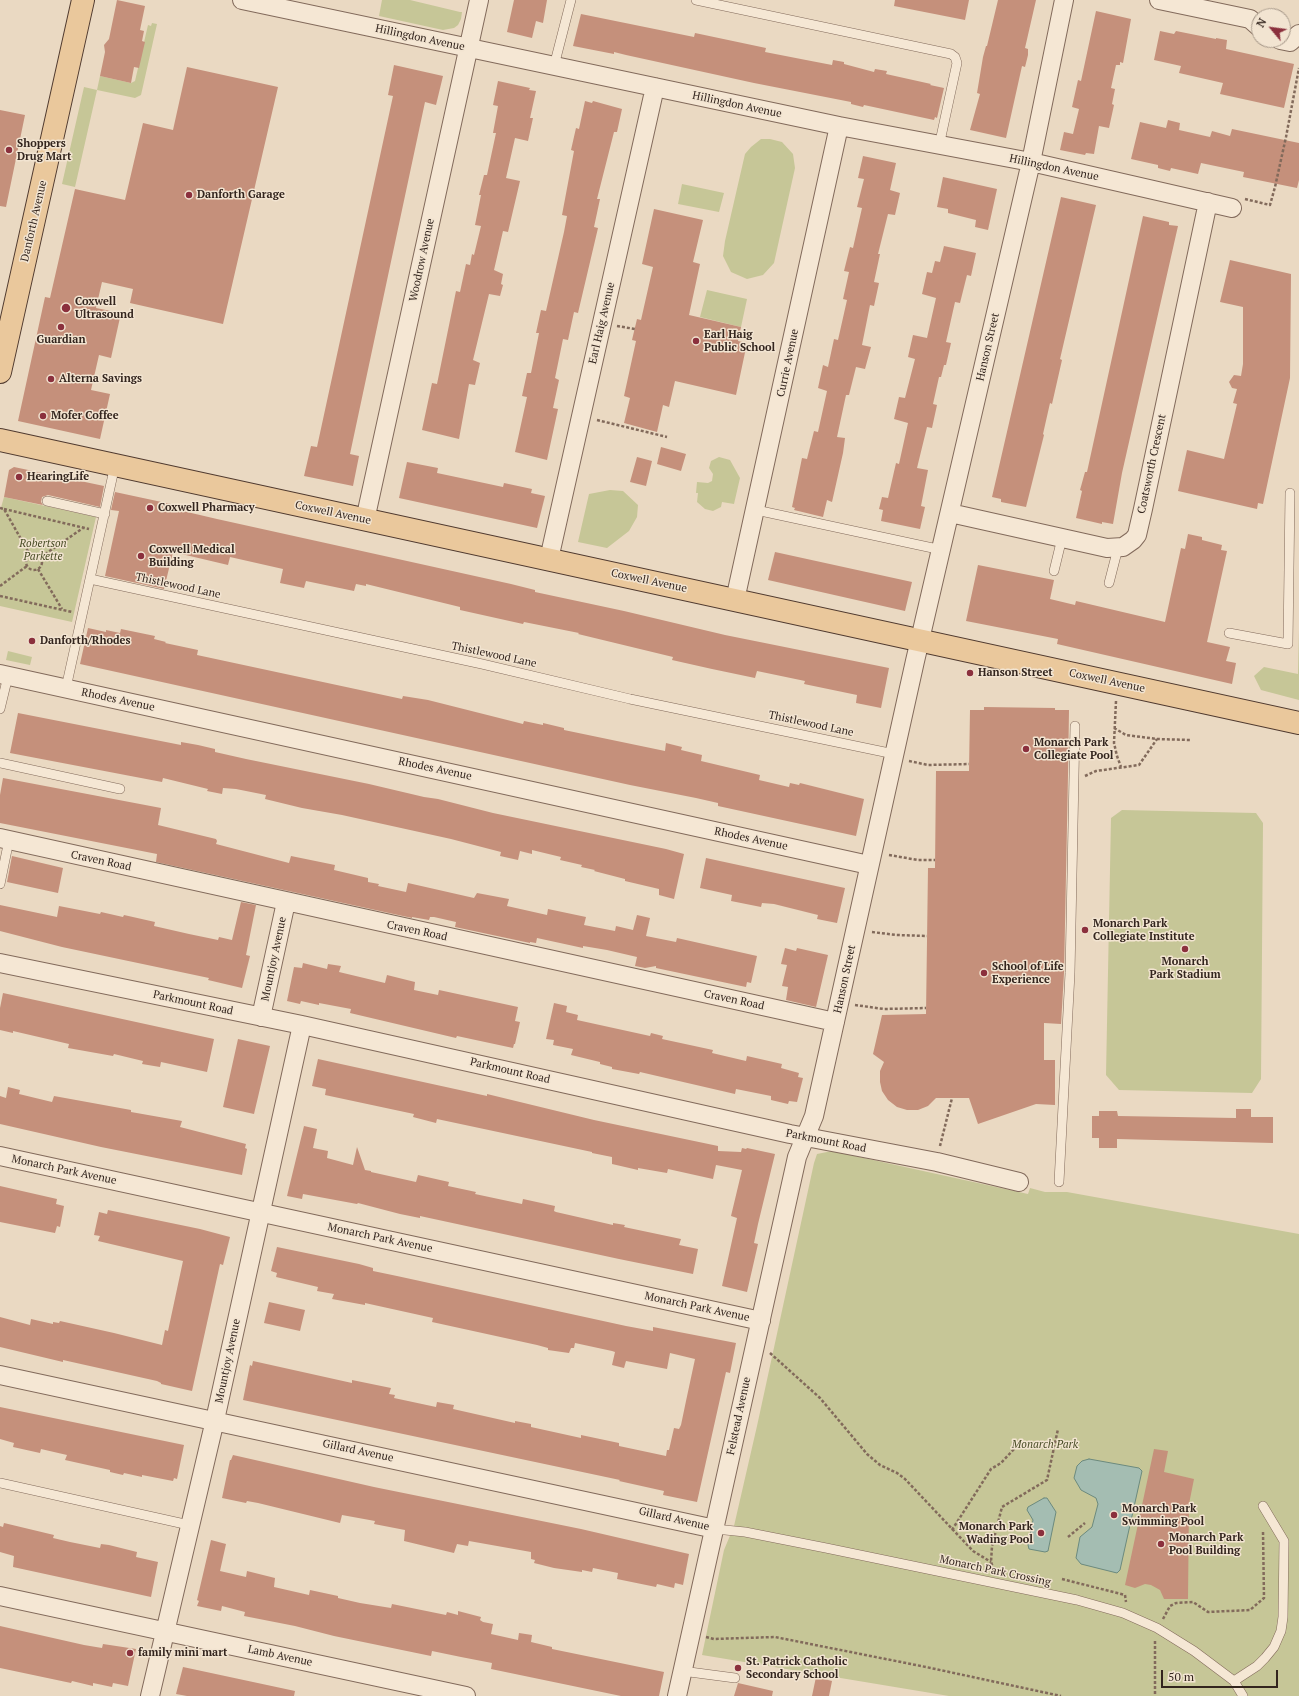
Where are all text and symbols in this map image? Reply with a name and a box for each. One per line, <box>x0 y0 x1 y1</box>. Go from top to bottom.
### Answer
north arrow <box>1251 8 1291 48</box>
text: N <box>1253 16 1270 30</box>
street label: Hillingdon Avenue <box>374 22 466 54</box>
street label: Hillingdon Avenue <box>691 89 783 121</box>
place label: Shoppers Drug Mart <box>17 137 71 163</box>
marker: Shoppers Drug Mart <box>4 145 14 155</box>
street label: Hillingdon Avenue <box>1008 152 1100 184</box>
street label: Danforth Avenue <box>18 179 50 263</box>
place label: Danforth Garage <box>197 188 285 202</box>
marker: Danforth Garage <box>184 190 194 200</box>
street label: Woodrow Avenue <box>407 217 437 303</box>
street label: Earl Haig Avenue <box>586 281 618 365</box>
place label: Coxwell Ultrasound <box>75 295 134 321</box>
marker: Coxwell Ultrasound <box>60 302 72 314</box>
street label: Hanson Street <box>974 312 1002 382</box>
marker: Guardian <box>56 322 66 332</box>
place label: Earl Haig Public School <box>704 328 775 354</box>
street label: Currie Avenue <box>774 328 802 398</box>
place label: Guardian <box>37 333 85 347</box>
marker: Earl Haig Public School <box>691 336 701 346</box>
place label: Alterna Savings <box>59 372 142 386</box>
marker: Alterna Savings <box>46 374 56 384</box>
place label: Mofer Coffee <box>51 409 119 423</box>
marker: Mofer Coffee <box>38 411 48 421</box>
street label: Coatsworth Crescent <box>1135 413 1169 515</box>
place label: HearingLife <box>27 470 89 484</box>
marker: HearingLife <box>14 472 24 482</box>
street label: Coxwell Avenue <box>294 499 372 527</box>
place label: Coxwell Pharmacy <box>158 501 254 515</box>
marker: Coxwell Pharmacy <box>145 503 155 513</box>
park label: Robertson Parkette <box>19 537 67 563</box>
place label: Coxwell Medical Building <box>149 543 235 569</box>
marker: Coxwell Medical Building <box>136 551 146 561</box>
street label: Coxwell Avenue <box>610 567 688 595</box>
street label: Thistlewood Lane <box>134 571 222 601</box>
place label: Danforth/Rhodes <box>40 634 130 648</box>
marker: Danforth/Rhodes <box>27 636 37 646</box>
street label: Thistlewood Lane <box>450 640 538 670</box>
place label: Hanson Street <box>978 666 1053 680</box>
street label: Coxwell Avenue <box>1068 667 1146 695</box>
marker: Hanson Street <box>965 668 975 678</box>
street label: Rhodes Avenue <box>80 686 156 714</box>
street label: Thistlewood Lane <box>767 709 855 739</box>
place label: Monarch Park Collegiate Pool <box>1034 736 1113 762</box>
marker: Monarch Park Collegiate Pool <box>1021 744 1031 754</box>
street label: Rhodes Avenue <box>397 755 473 783</box>
street label: Rhodes Avenue <box>713 825 789 853</box>
street label: Craven Road <box>70 848 132 874</box>
street label: Mountjoy Avenue <box>259 916 289 1002</box>
place label: Monarch Park Collegiate Institute <box>1093 917 1195 943</box>
street label: Craven Road <box>386 918 448 944</box>
marker: Monarch Park Collegiate Institute <box>1080 925 1090 935</box>
street label: Hanson Street <box>831 944 859 1014</box>
marker: Monarch Park Stadium <box>1180 944 1190 954</box>
place label: Monarch Park Stadium <box>1149 955 1221 981</box>
place label: School of Life Experience <box>992 960 1064 986</box>
marker: School of Life Experience <box>979 968 989 978</box>
street label: Craven Road <box>703 987 765 1013</box>
street label: Parkmount Road <box>152 988 234 1018</box>
street label: Parkmount Road <box>469 1055 551 1087</box>
street label: Parkmount Road <box>785 1127 867 1155</box>
street label: Monarch Park Avenue <box>10 1152 118 1188</box>
street label: Monarch Park Avenue <box>326 1220 434 1256</box>
street label: Monarch Park Avenue <box>643 1289 751 1325</box>
street label: Mountjoy Avenue <box>213 1318 243 1404</box>
street label: Felstead Avenue <box>724 1376 754 1456</box>
street label: Gillard Avenue <box>321 1437 395 1465</box>
park label: Monarch Park <box>1012 1438 1078 1452</box>
place label: Monarch Park Swimming Pool <box>1122 1502 1204 1528</box>
street label: Gillard Avenue <box>637 1504 711 1534</box>
marker: Monarch Park Swimming Pool <box>1109 1510 1119 1520</box>
place label: Monarch Park Wading Pool <box>959 1520 1033 1546</box>
marker: Monarch Park Wading Pool <box>1036 1528 1046 1538</box>
place label: Monarch Park Pool Building <box>1169 1531 1243 1557</box>
marker: Monarch Park Pool Building <box>1156 1539 1166 1549</box>
street label: Monarch Park Crossing <box>938 1553 1052 1589</box>
street label: Lamb Avenue <box>246 1643 314 1669</box>
place label: family mini mart <box>138 1646 227 1660</box>
marker: family mini mart <box>125 1648 135 1658</box>
place label: St. Patrick Catholic Secondary School <box>746 1655 847 1681</box>
scale bar <box>1163 1662 1280 1688</box>
marker: St. Patrick Catholic Secondary School <box>733 1663 743 1673</box>
text: 50 m <box>1168 1669 1194 1684</box>

